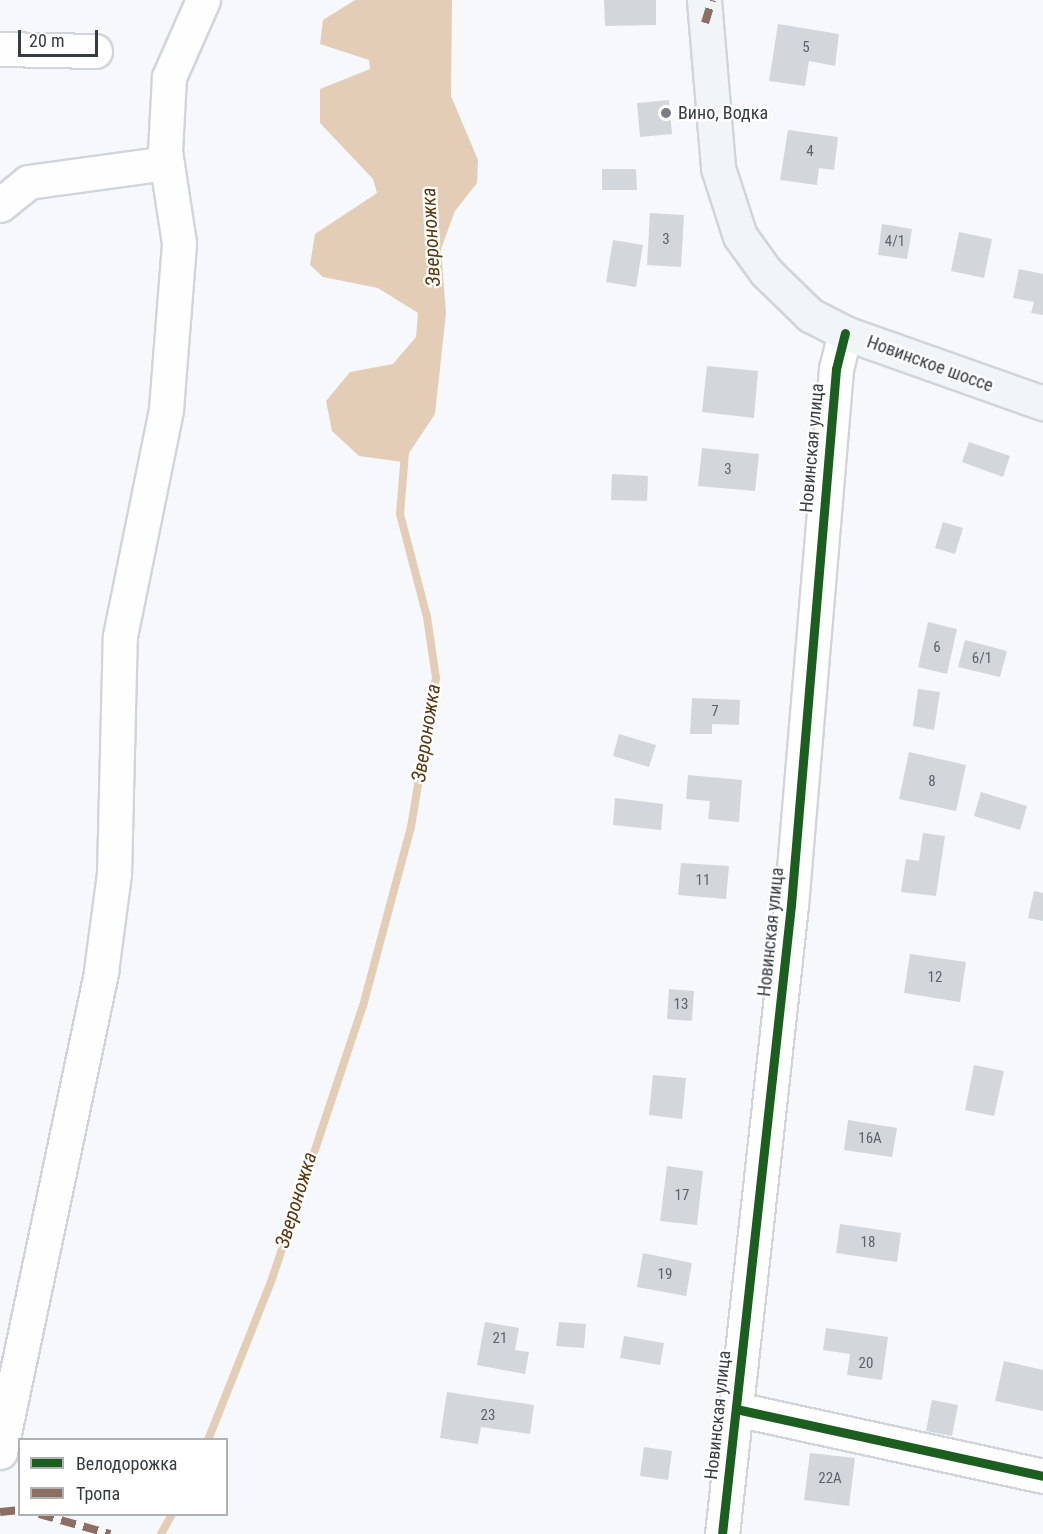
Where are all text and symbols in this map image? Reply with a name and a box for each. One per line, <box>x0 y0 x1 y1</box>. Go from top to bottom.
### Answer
scale bar <box>21 18 100 56</box>
text: 20 m <box>29 30 64 51</box>
house number: 5 <box>802 39 810 57</box>
place label: Вино, Водка <box>678 102 768 124</box>
marker: Вино, Водка <box>659 106 673 120</box>
house number: 4 <box>806 143 814 161</box>
water label: Звероножка <box>416 187 446 287</box>
house number: 3 <box>662 231 670 249</box>
house number: 4/1 <box>885 233 905 251</box>
street label: Новинское шоссе <box>864 331 996 397</box>
street label: Новинская улица <box>796 383 828 513</box>
house number: 3 <box>724 461 732 479</box>
house number: 6 <box>933 639 941 657</box>
house number: 6/1 <box>972 650 992 668</box>
water label: Звероножка <box>406 682 446 784</box>
house number: 7 <box>711 703 719 721</box>
house number: 8 <box>928 773 936 791</box>
street label: Новинская улица <box>753 866 789 998</box>
house number: 11 <box>696 872 710 890</box>
house number: 12 <box>928 969 942 987</box>
house number: 13 <box>674 996 688 1014</box>
house number: 16А <box>858 1130 882 1148</box>
water label: Звероножка <box>270 1149 322 1251</box>
house number: 17 <box>675 1187 689 1205</box>
house number: 18 <box>861 1234 875 1252</box>
house number: 19 <box>658 1266 672 1284</box>
house number: 21 <box>493 1330 507 1348</box>
street label: Новинская улица <box>700 1349 736 1481</box>
house number: 20 <box>859 1355 873 1373</box>
house number: 23 <box>481 1407 495 1425</box>
legend <box>18 1438 228 1516</box>
text: Велодорожка <box>76 1453 177 1474</box>
house number: 22А <box>818 1470 842 1488</box>
text: Тропа <box>76 1483 120 1504</box>

